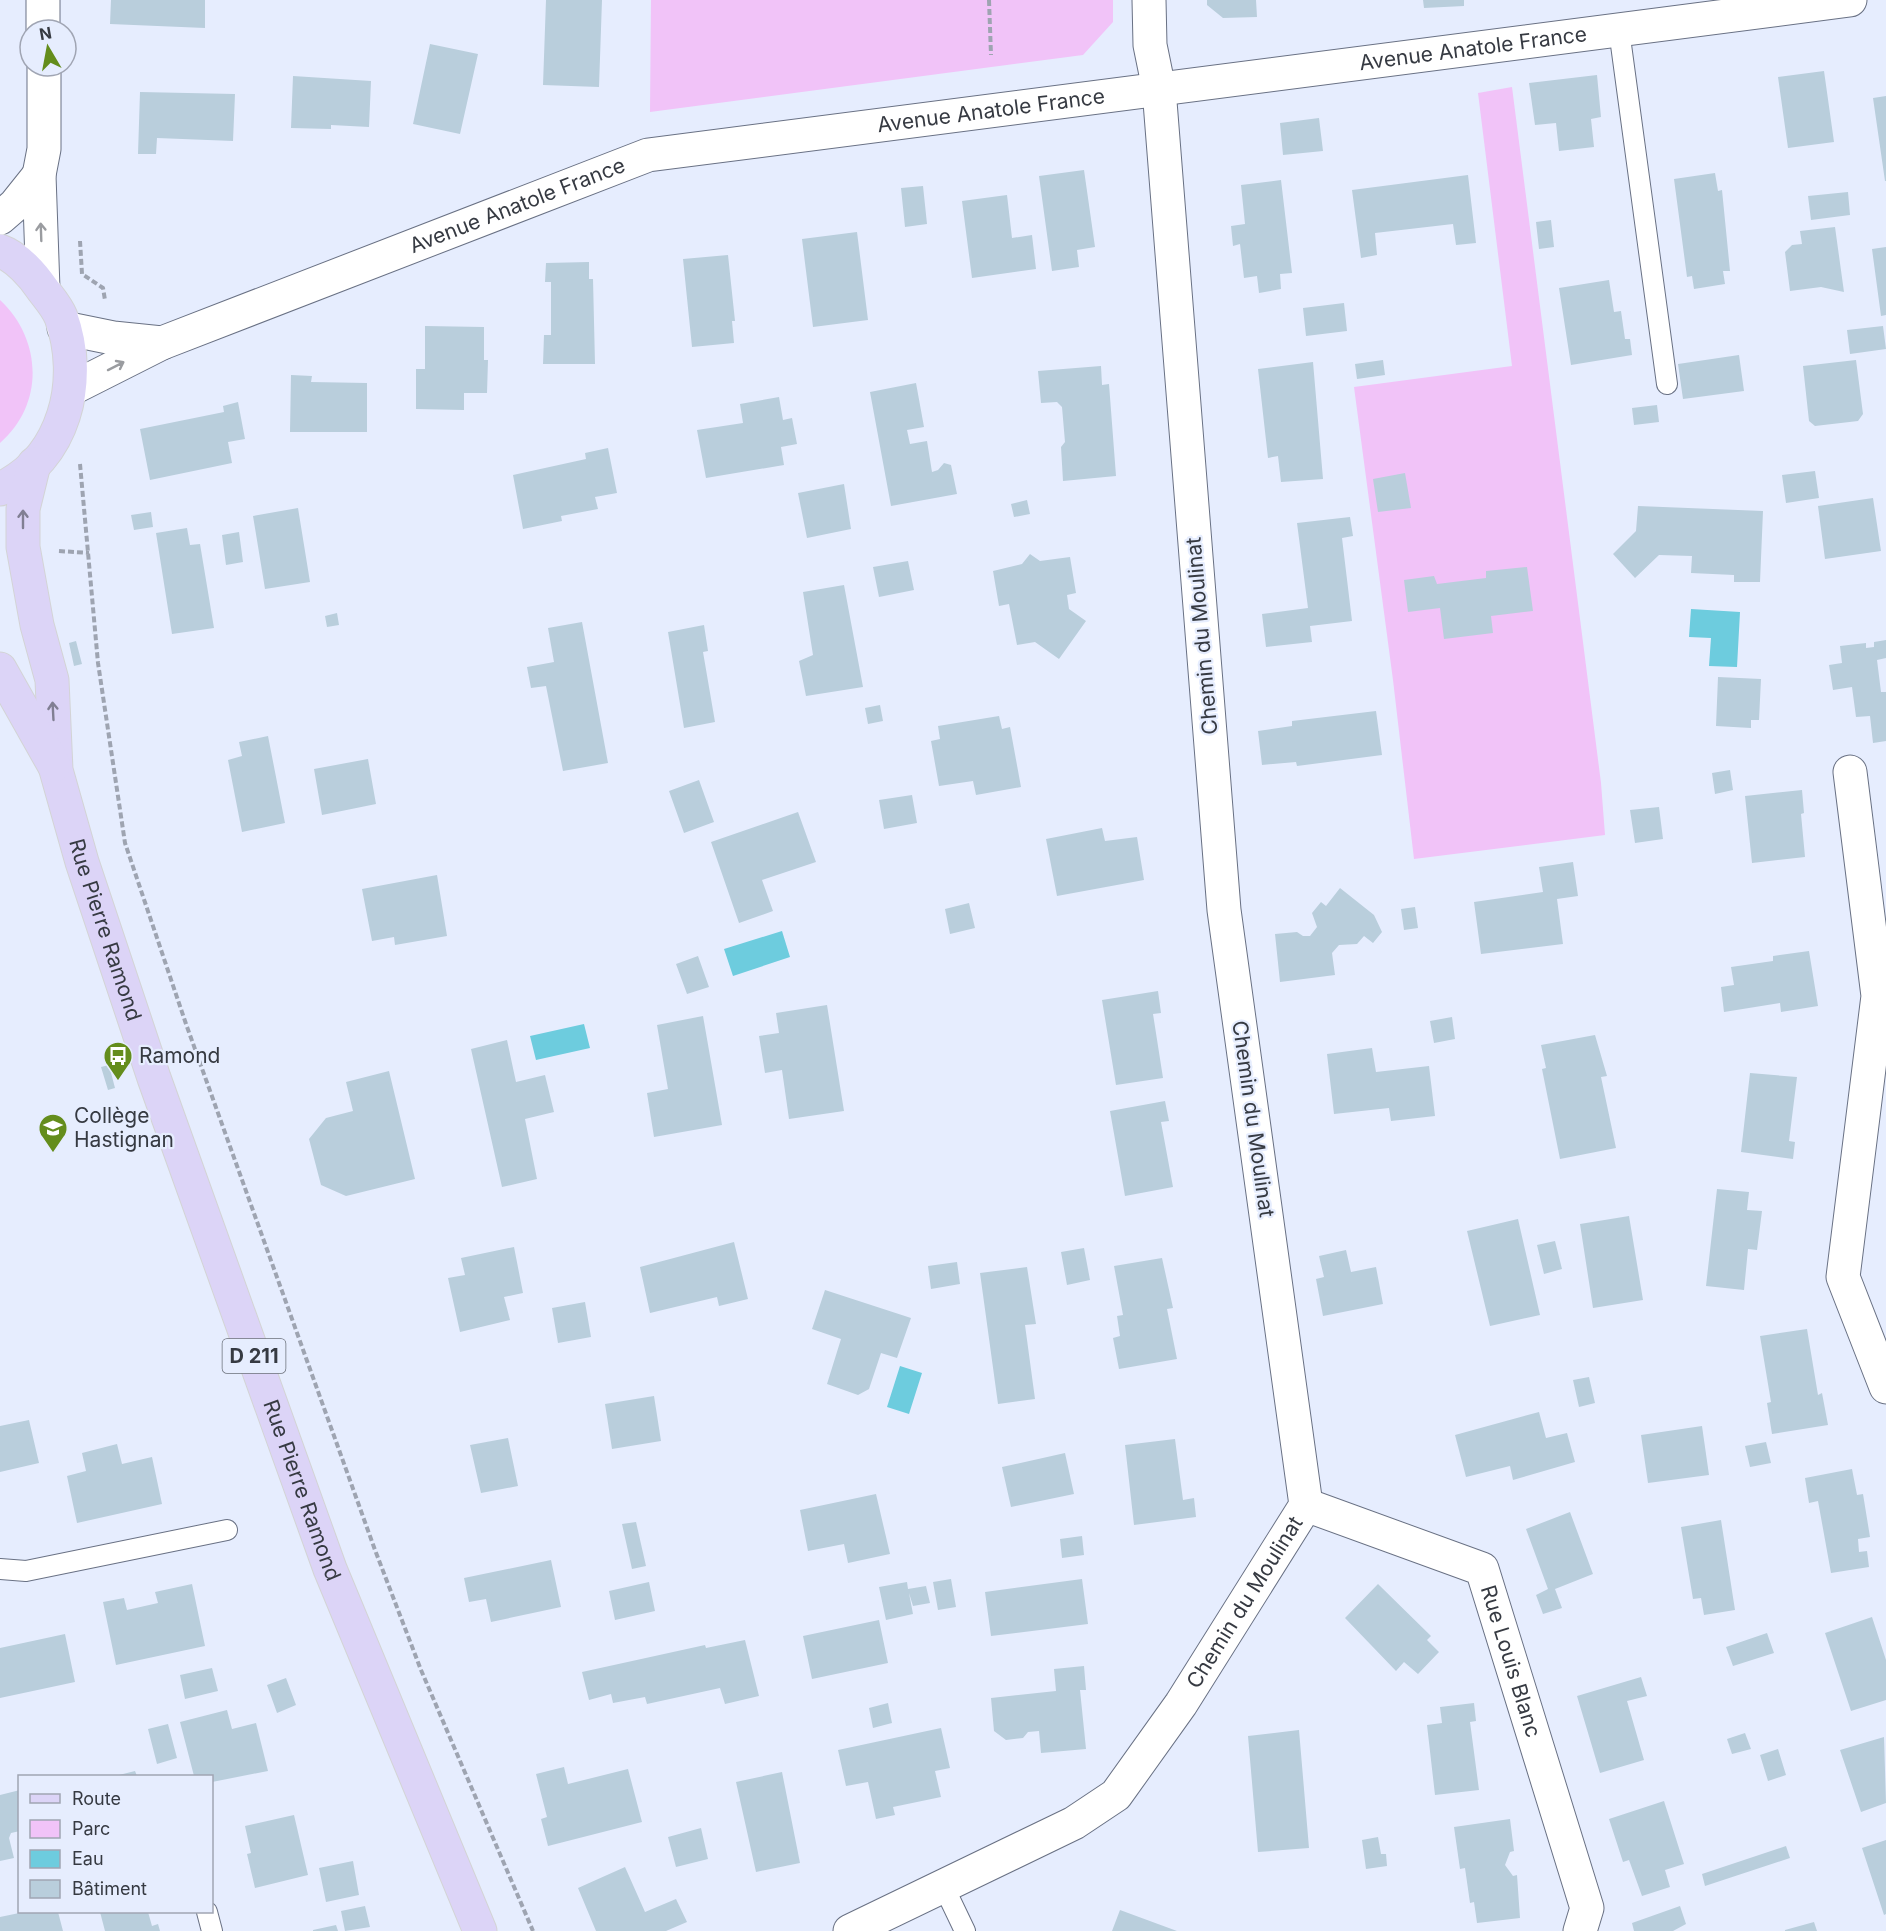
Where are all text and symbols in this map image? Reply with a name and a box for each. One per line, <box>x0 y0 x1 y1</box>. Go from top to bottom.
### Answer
north arrow <box>18 18 78 78</box>
street label: Avenue Anatole France <box>1358 21 1588 75</box>
text: N <box>38 22 53 44</box>
street label: Avenue Anatole France <box>876 83 1106 137</box>
street label: Avenue Anatole France <box>406 152 629 258</box>
one-way arrow <box>35 223 46 243</box>
one-way arrow <box>107 360 124 372</box>
one-way arrow <box>17 510 29 530</box>
street label: Chemin du Moulinat <box>1180 536 1223 736</box>
one-way arrow <box>48 702 59 722</box>
street label: Rue Pierre Ramond <box>64 836 147 1024</box>
street label: Chemin du Moulinat <box>1227 1019 1280 1219</box>
bus stop icon: Ramond <box>102 1040 134 1082</box>
place label: Ramond <box>139 1043 220 1068</box>
place label: Collège Hastignan <box>74 1103 174 1152</box>
school or university icon: Collège Hastignan <box>37 1112 69 1154</box>
road number: D 211 <box>222 1339 286 1373</box>
street label: Rue Pierre Ramond <box>258 1396 346 1584</box>
street label: Chemin du Moulinat <box>1181 1511 1308 1693</box>
street label: Rue Louis Blanc <box>1476 1582 1546 1740</box>
legend <box>18 1775 213 1913</box>
text: Route <box>72 1788 121 1809</box>
text: Parc <box>72 1818 110 1839</box>
text: Eau <box>72 1848 104 1869</box>
text: Bâtiment <box>72 1878 147 1899</box>

